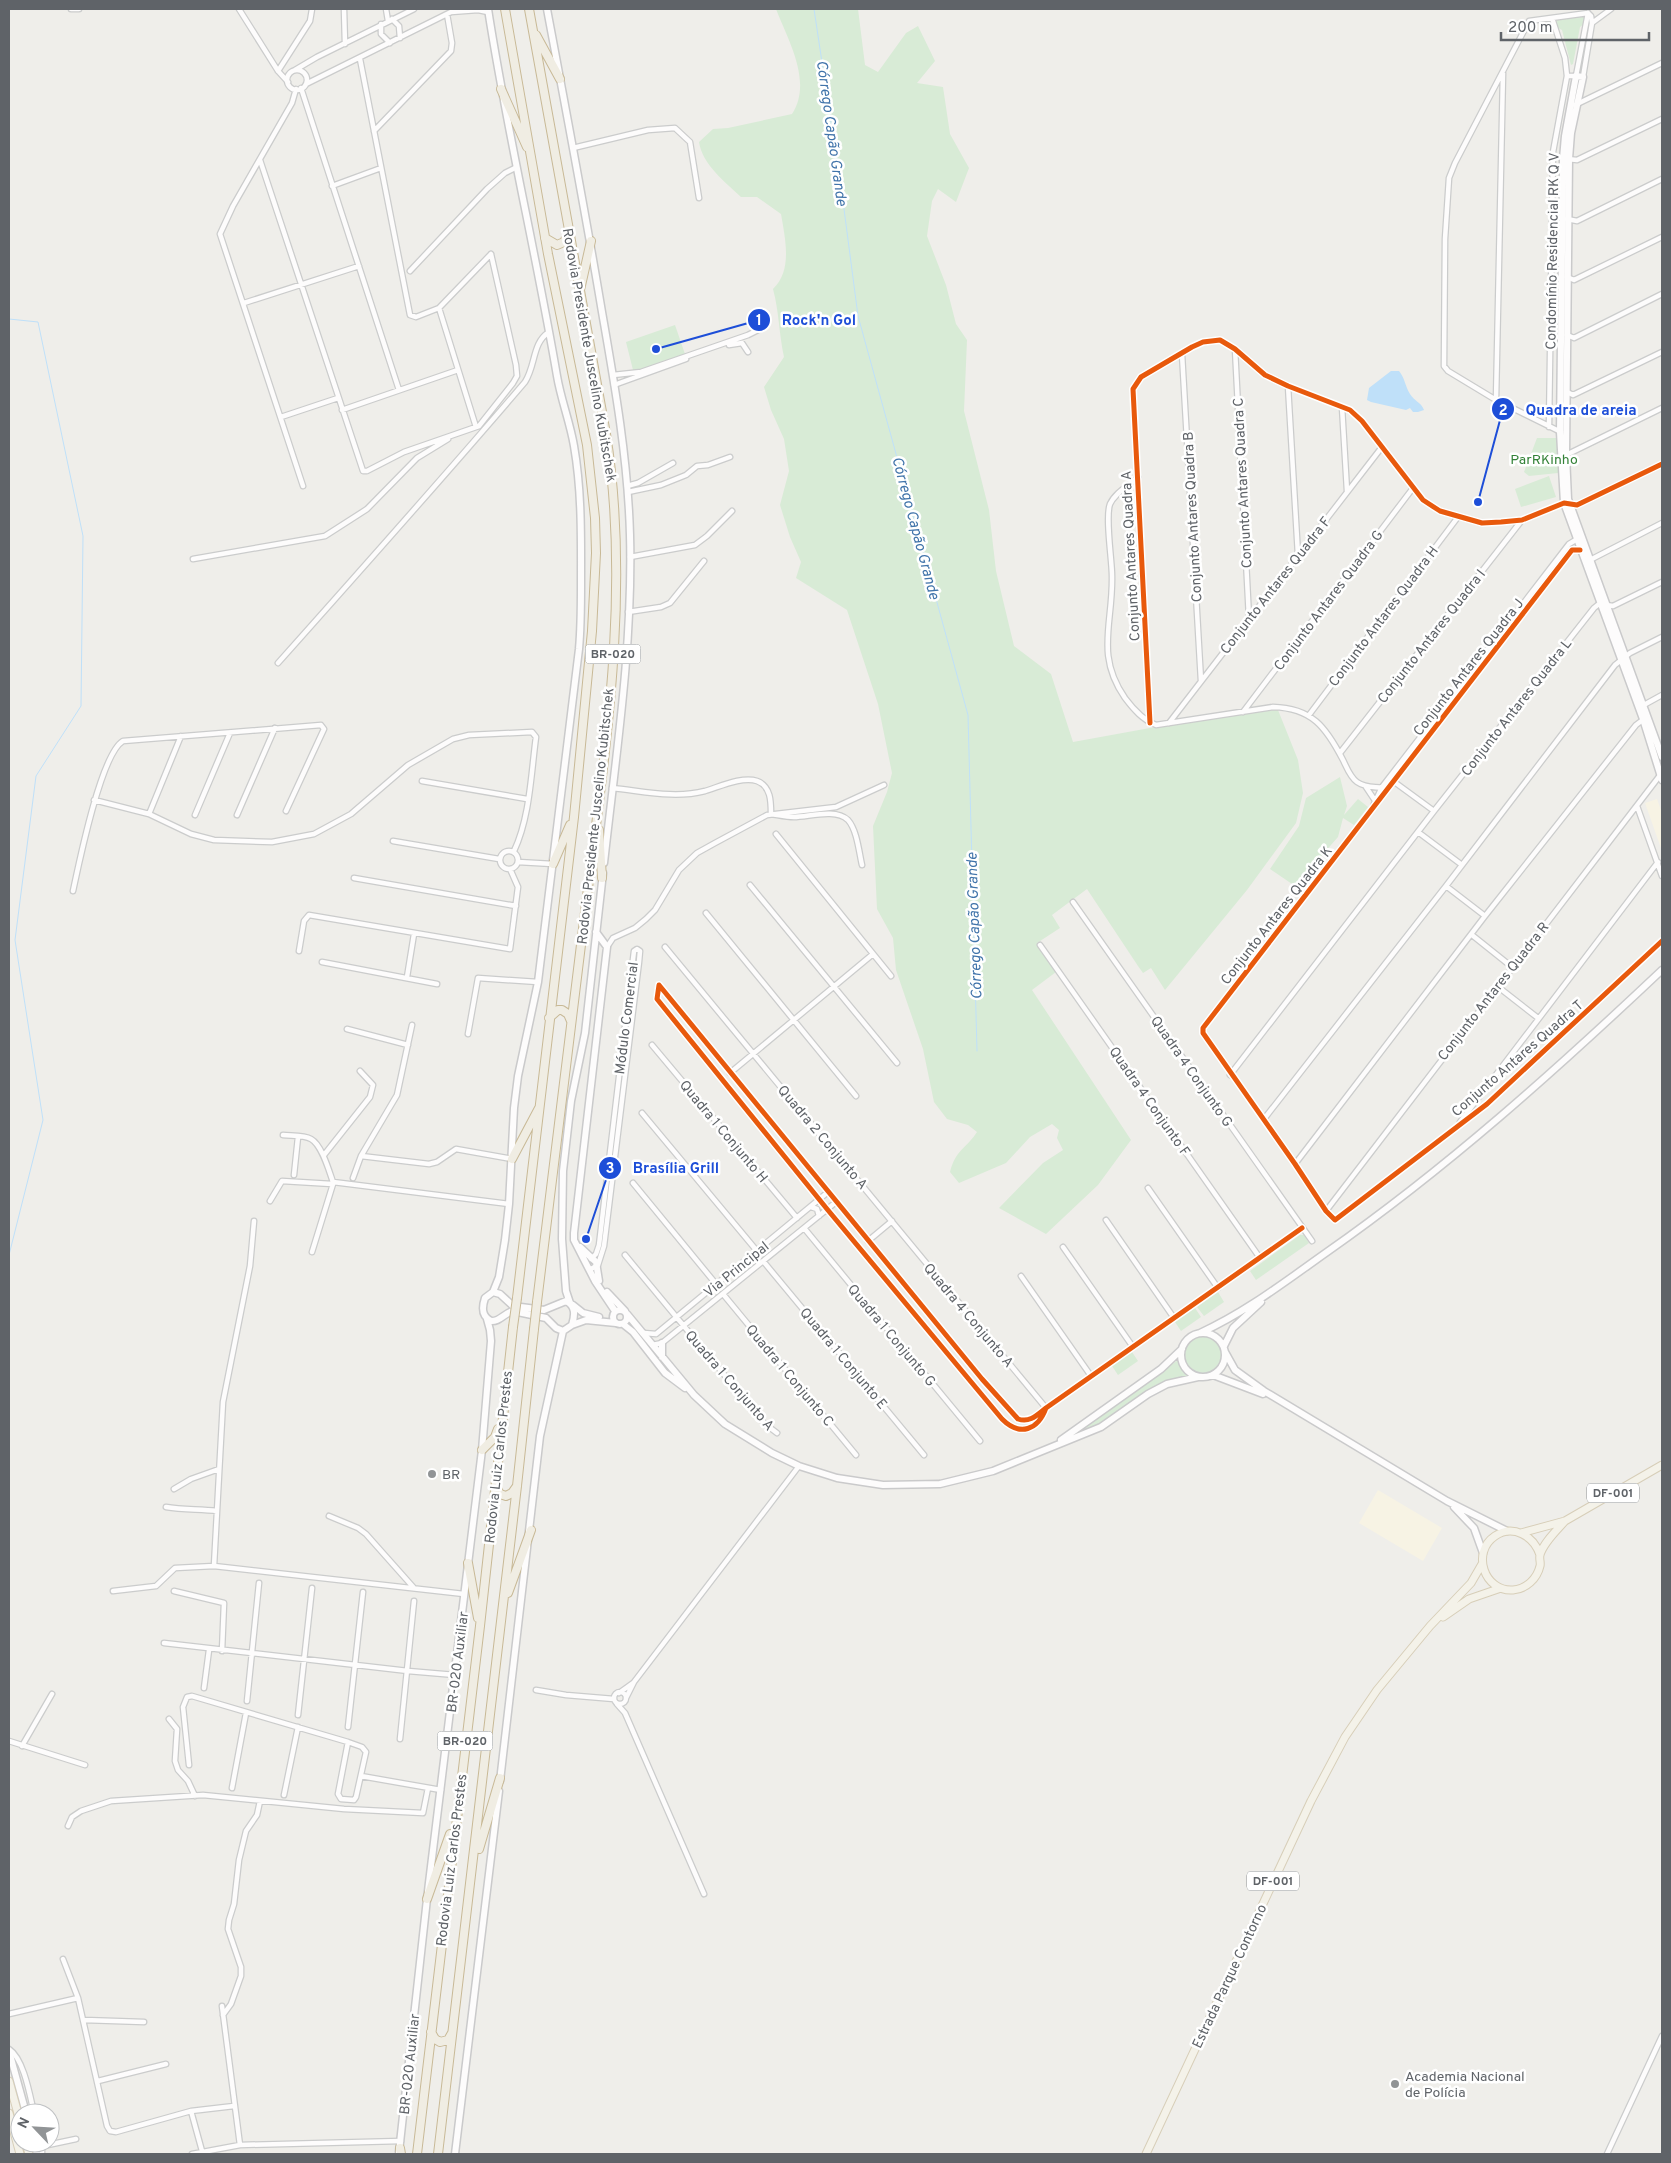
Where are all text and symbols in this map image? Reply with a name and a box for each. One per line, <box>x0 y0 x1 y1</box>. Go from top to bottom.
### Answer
scale bar <box>1501 10 1648 42</box>
text: 200 m <box>1508 19 1553 38</box>
water label: Córrego Capão Grande <box>811 59 850 208</box>
street label: Condomínio Residencial RK Q V <box>1543 152 1564 350</box>
street label: Rodovia Presidente Juscelino Kubitschek <box>558 227 619 484</box>
callout: Rock'n Gol <box>747 305 866 335</box>
text: 1 <box>756 312 762 331</box>
text: Rock'n Gol <box>782 312 856 331</box>
callout: Quadra de areia <box>1491 394 1647 424</box>
street label: Conjunto Antares Quadra C <box>1231 397 1256 569</box>
text: 2 <box>1498 402 1508 421</box>
text: Quadra de areia <box>1525 402 1637 421</box>
street label: Conjunto Antares Quadra B <box>1181 431 1206 603</box>
park label: ParRKinho <box>1510 452 1578 469</box>
water label: Córrego Capão Grande <box>886 455 943 602</box>
street label: Conjunto Antares Quadra A <box>1119 470 1144 642</box>
street label: Conjunto Antares Quadra F <box>1217 514 1335 658</box>
street label: Conjunto Antares Quadra G <box>1271 527 1388 674</box>
street label: Conjunto Antares Quadra H <box>1326 543 1443 691</box>
street label: Conjunto Antares Quadra I <box>1374 566 1490 707</box>
street label: Conjunto Antares Quadra J <box>1410 596 1528 740</box>
street label: Conjunto Antares Quadra L <box>1458 636 1576 780</box>
road number: BR-020 <box>586 644 640 664</box>
street label: Rodovia Presidente Juscelino Kubitschek <box>575 687 618 945</box>
street label: Conjunto Antares Quadra K <box>1218 843 1337 989</box>
water label: Córrego Capão Grande <box>963 852 988 1000</box>
street label: Conjunto Antares Quadra R <box>1435 919 1554 1065</box>
street label: Módulo Comercial <box>612 961 643 1075</box>
street label: Conjunto Antares Quadra T <box>1448 997 1587 1121</box>
street label: Quadra 4 Conjunto G <box>1146 1013 1236 1131</box>
street label: Quadra 4 Conjunto F <box>1105 1044 1193 1160</box>
street label: Quadra 1 Conjunto H <box>675 1077 771 1187</box>
street label: Quadra 2 Conjunto A <box>773 1082 870 1194</box>
callout: Brasília Grill <box>598 1153 729 1183</box>
text: 3 <box>606 1160 615 1179</box>
text: Brasília Grill <box>633 1160 719 1179</box>
street label: Via Principal <box>701 1239 773 1302</box>
street label: Quadra 4 Conjunto A <box>919 1260 1016 1372</box>
street label: Quadra 1 Conjunto G <box>843 1281 939 1391</box>
street label: Quadra 1 Conjunto E <box>796 1305 890 1413</box>
street label: Quadra 1 Conjunto C <box>741 1322 836 1430</box>
street label: Quadra 1 Conjunto A <box>681 1327 777 1435</box>
street label: Rodovia Luiz Carlos Prestes <box>482 1370 517 1544</box>
place label: BR <box>442 1467 460 1484</box>
marker: BR <box>426 1468 438 1480</box>
road number: DF-001 <box>1587 1484 1639 1502</box>
street label: BR-020 Auxiliar <box>444 1610 473 1714</box>
road number: BR-020 <box>438 1732 492 1750</box>
street label: Rodovia Luiz Carlos Prestes <box>433 1773 472 1947</box>
road number: DF-001 <box>1247 1872 1299 1890</box>
street label: Estrada Parque Contorno <box>1189 1902 1271 2051</box>
street label: BR-020 Auxiliar <box>397 2012 424 2116</box>
place label: Academia Nacional de Polícia <box>1405 2069 1525 2102</box>
marker: Academia Nacional de Polícia <box>1389 2078 1401 2090</box>
north arrow <box>10 2103 60 2153</box>
text: N <box>15 2115 34 2131</box>

